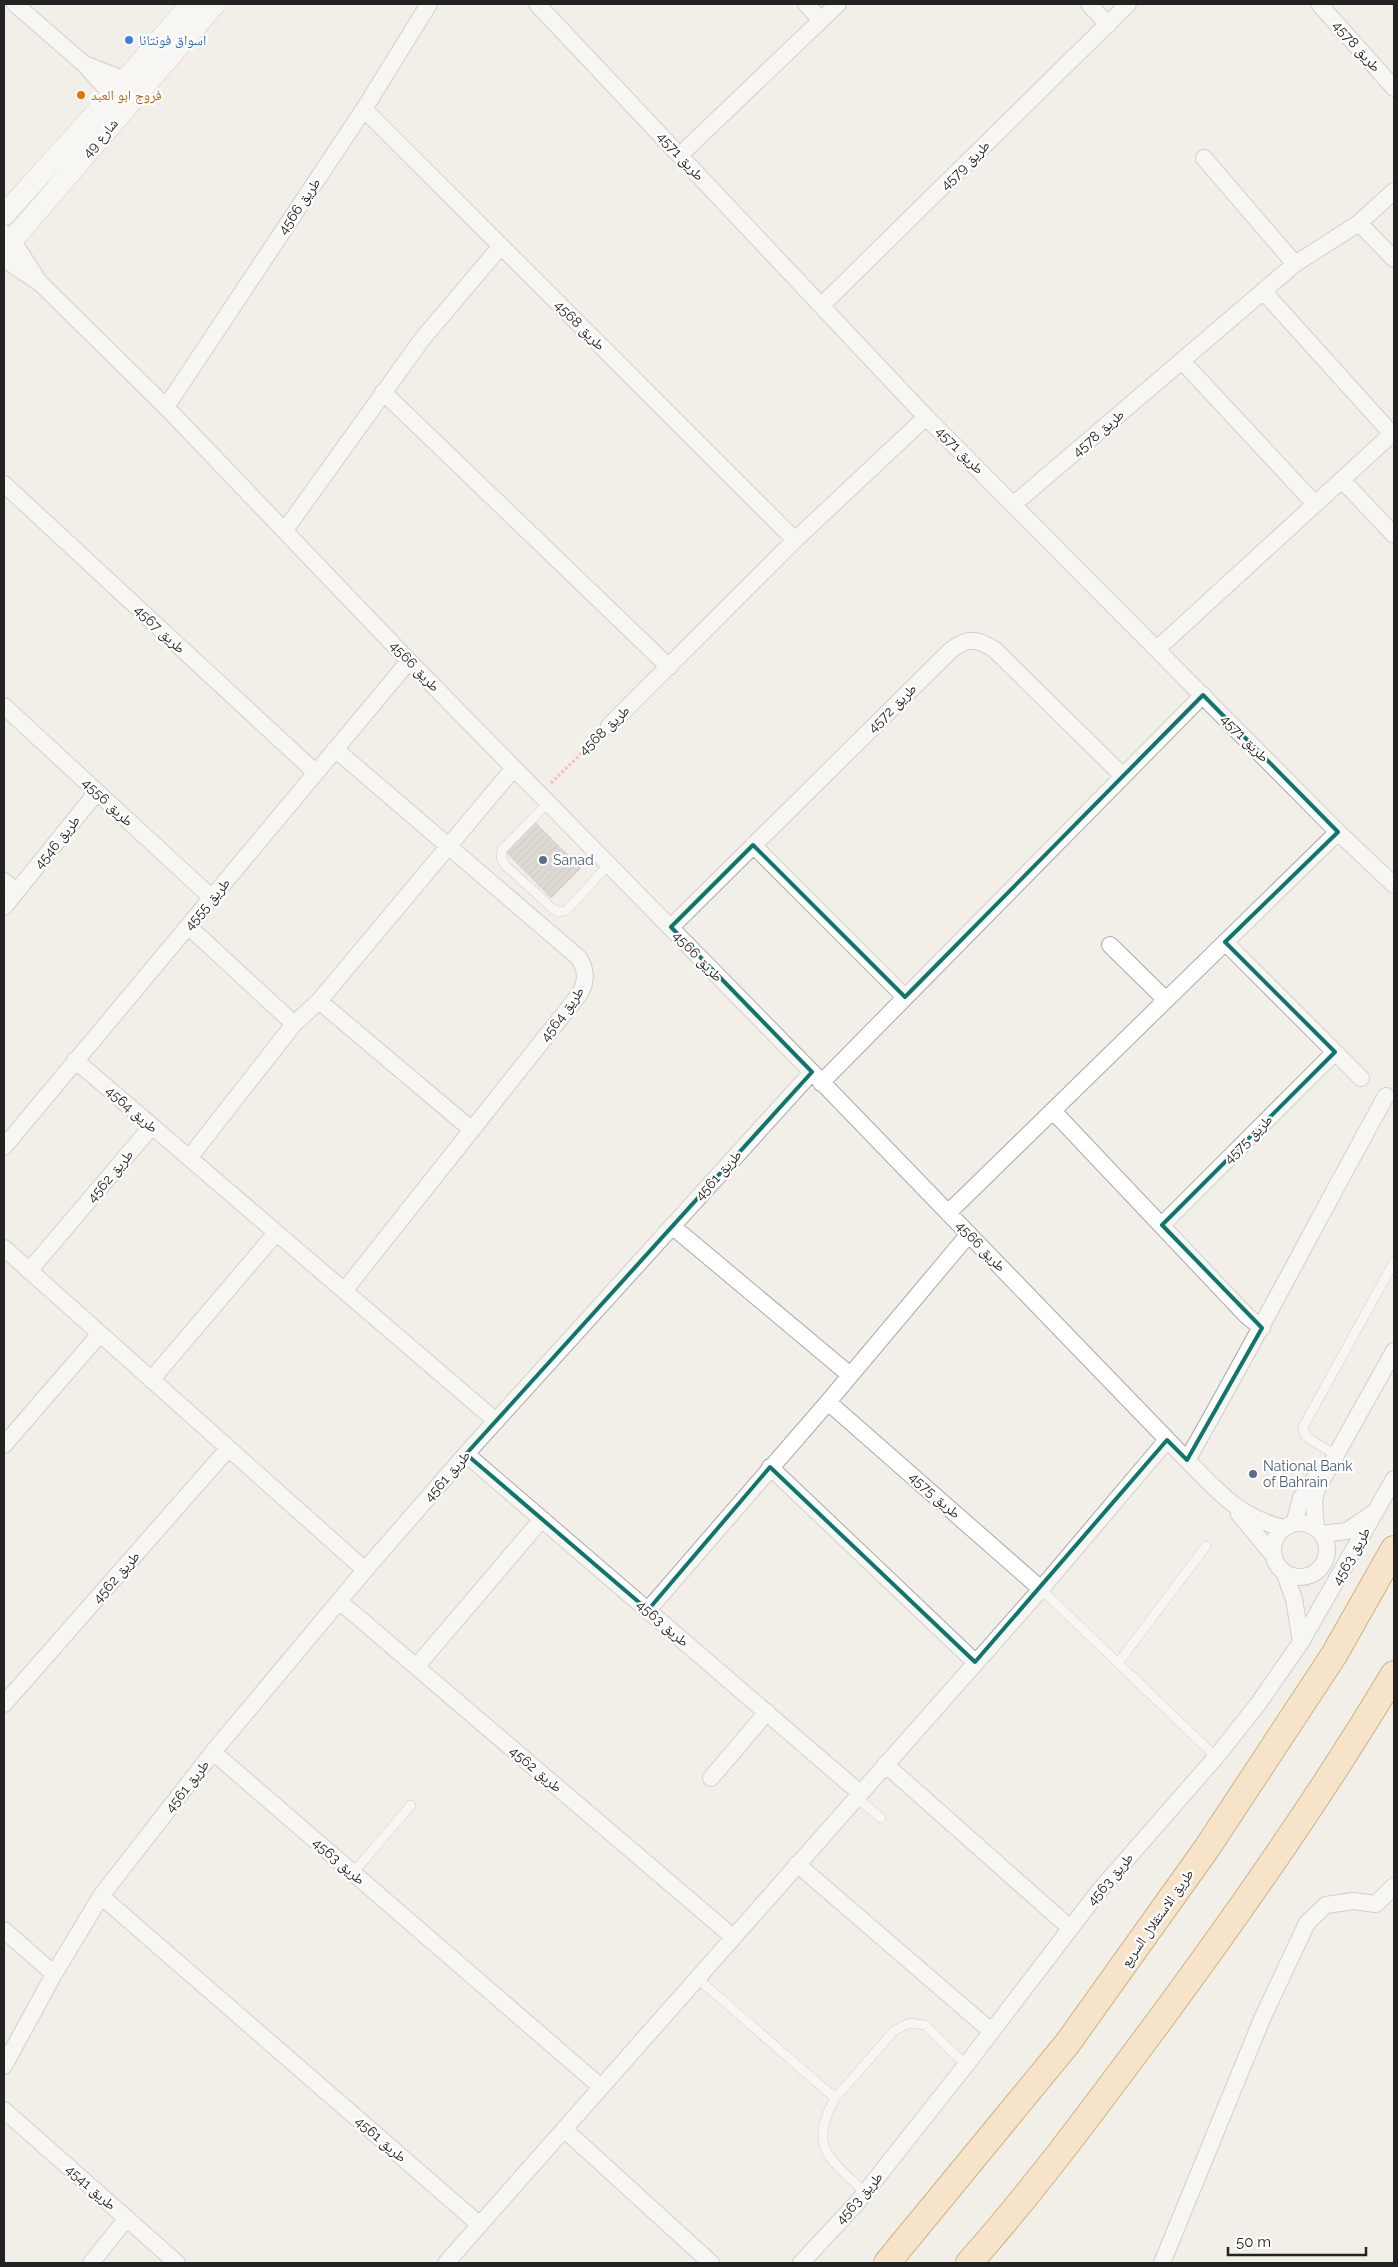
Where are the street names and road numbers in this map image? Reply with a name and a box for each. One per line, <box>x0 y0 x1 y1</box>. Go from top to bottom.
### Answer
street label: طريق 4578 <box>1328 17 1384 76</box>
street label: شارع 49 <box>79 115 123 162</box>
street label: طريق 4571 <box>653 128 708 185</box>
street label: طريق 4579 <box>937 137 994 194</box>
street label: طريق 4566 <box>274 175 325 238</box>
street label: طريق 4568 <box>550 297 608 355</box>
street label: طريق 4578 <box>1069 406 1128 461</box>
street label: طريق 4571 <box>931 423 987 479</box>
street label: طريق 4567 <box>130 602 189 658</box>
street label: طريق 4566 <box>385 637 443 696</box>
street label: طريق 4572 <box>864 680 921 737</box>
street label: طريق 4568 <box>575 702 634 760</box>
street label: طريق 4571 <box>1216 711 1272 767</box>
street label: طريق 4556 <box>78 774 137 831</box>
street label: طريق 4546 <box>31 812 85 873</box>
street label: طريق 4555 <box>181 875 235 934</box>
street label: طريق 4566 <box>668 927 726 986</box>
street label: طريق 4564 <box>537 984 589 1046</box>
street label: طريق 4564 <box>101 1082 161 1137</box>
street label: طريق 4575 <box>1220 1111 1277 1168</box>
street label: طريق 4562 <box>84 1147 138 1207</box>
street label: طريق 4561 <box>691 1147 746 1205</box>
street label: طريق 4566 <box>951 1217 1009 1276</box>
street label: طريق 4561 <box>421 1447 475 1506</box>
street label: طريق 4575 <box>905 1468 964 1523</box>
street label: طريق 4563 <box>1329 1524 1375 1589</box>
street label: طريق 4562 <box>89 1548 144 1607</box>
street label: طريق 4563 <box>632 1596 692 1651</box>
street label: طريق 4562 <box>505 1743 565 1797</box>
street label: طريق 4561 <box>162 1757 214 1817</box>
street label: طريق 4563 <box>308 1834 368 1889</box>
street label: طريق 4563 <box>1083 1850 1138 1910</box>
street label: طريق الاستقلال السريع <box>1117 1866 1198 1971</box>
street label: طريق 4561 <box>351 2113 410 2167</box>
street label: طريق 4541 <box>61 2161 119 2215</box>
street label: طريق 4563 <box>832 2169 887 2229</box>

